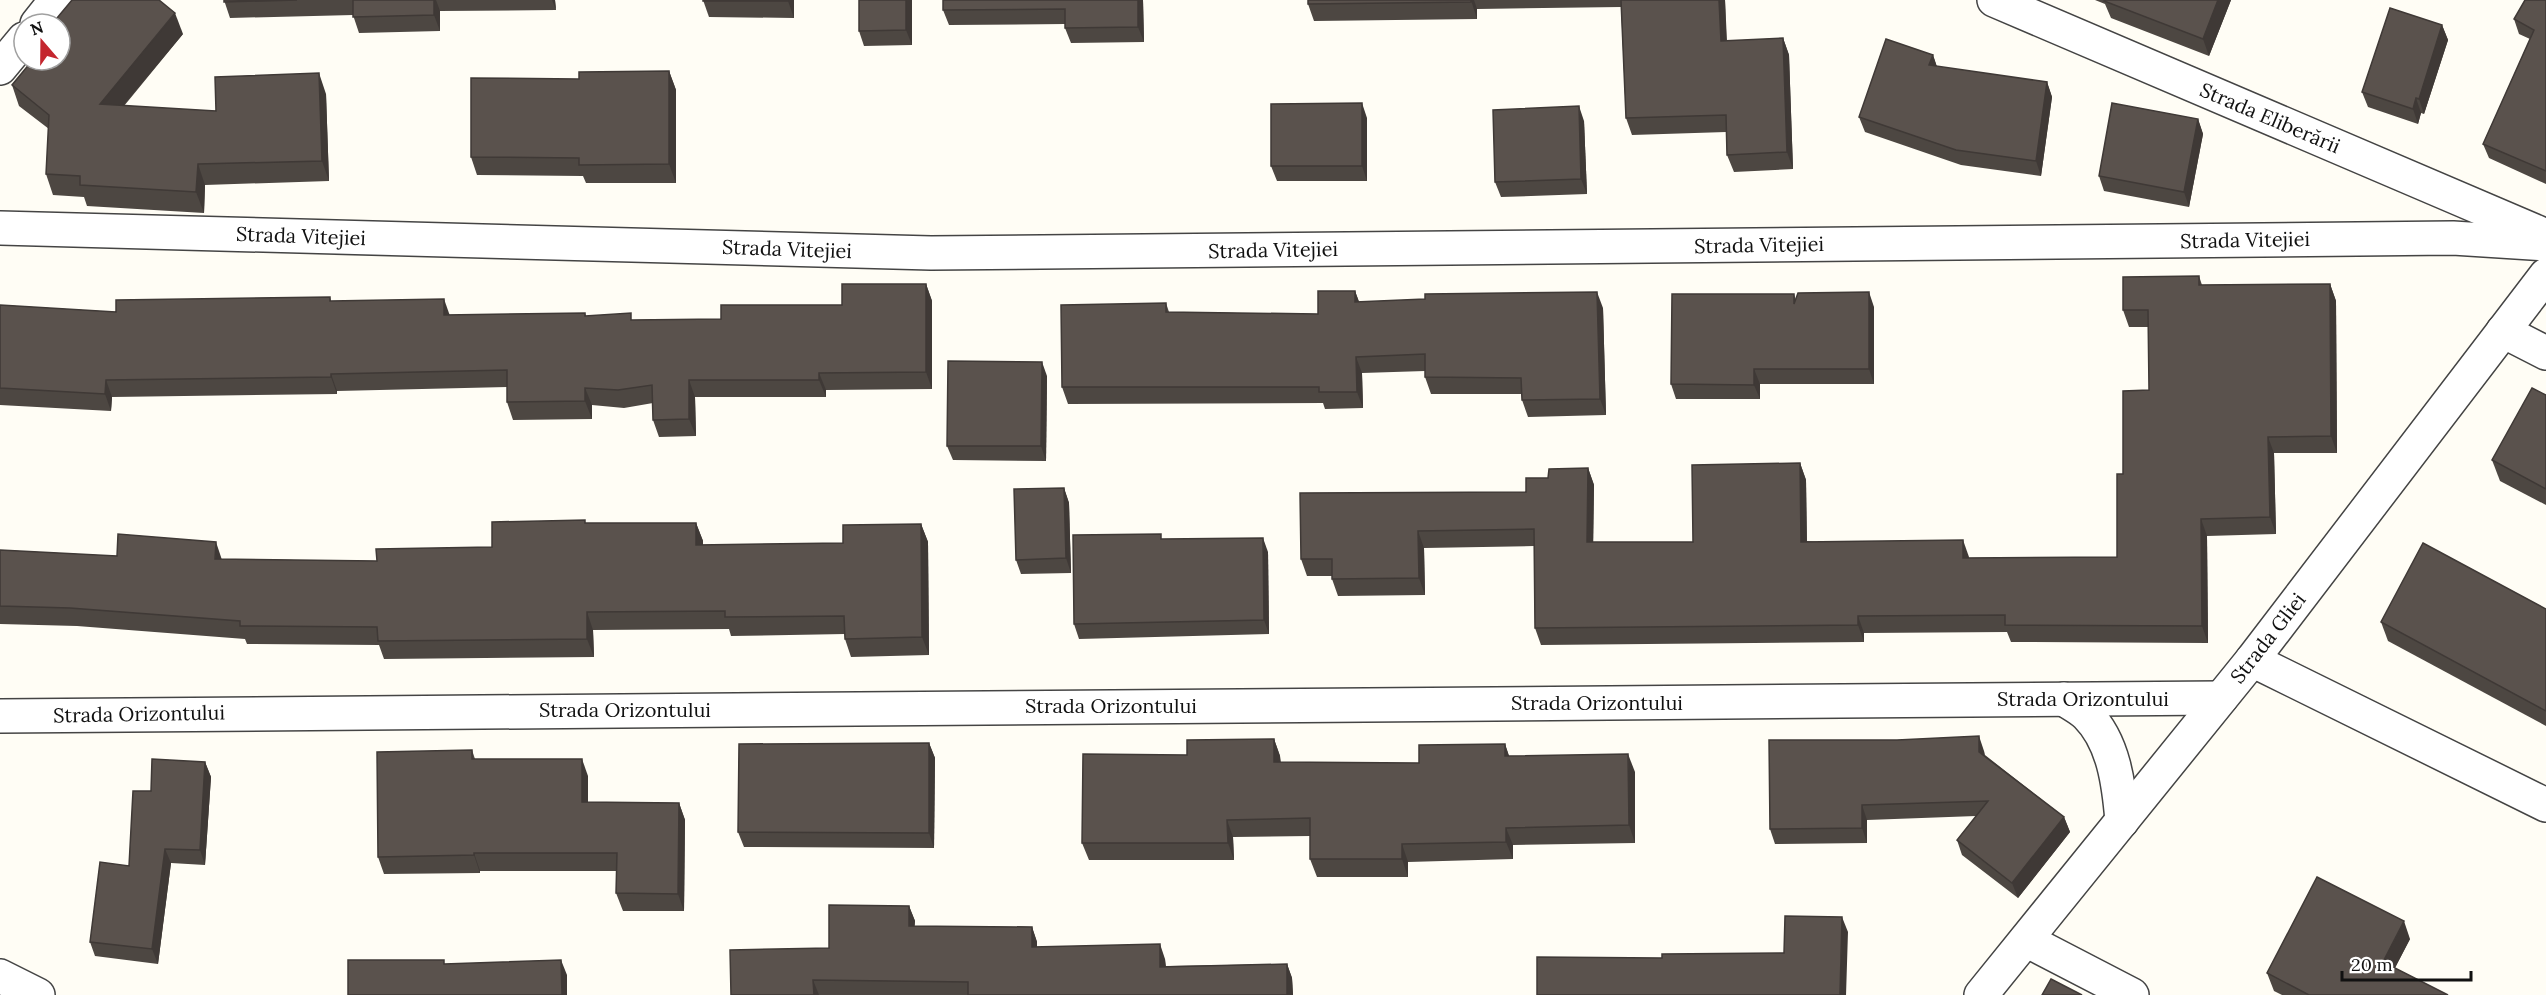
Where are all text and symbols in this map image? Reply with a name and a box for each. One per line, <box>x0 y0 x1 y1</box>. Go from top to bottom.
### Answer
north arrow <box>12 12 72 72</box>
text: N <box>28 16 46 39</box>
street label: Strada Eliberării <box>2196 77 2344 158</box>
street label: Strada Vitejiei <box>236 221 366 250</box>
street label: Strada Vitejiei <box>2180 226 2310 253</box>
street label: Strada Vitejiei <box>1694 231 1824 258</box>
street label: Strada Vitejiei <box>722 234 852 263</box>
street label: Strada Vitejiei <box>1208 236 1338 263</box>
street label: Strada Gliei <box>2224 587 2311 688</box>
street label: Strada Orizontului <box>1997 686 2169 711</box>
street label: Strada Orizontului <box>1511 690 1683 715</box>
street label: Strada Orizontului <box>1025 693 1197 718</box>
street label: Strada Orizontului <box>539 697 711 722</box>
street label: Strada Orizontului <box>53 700 225 727</box>
scale bar <box>2342 944 2471 982</box>
text: 20 m <box>2351 953 2393 976</box>

